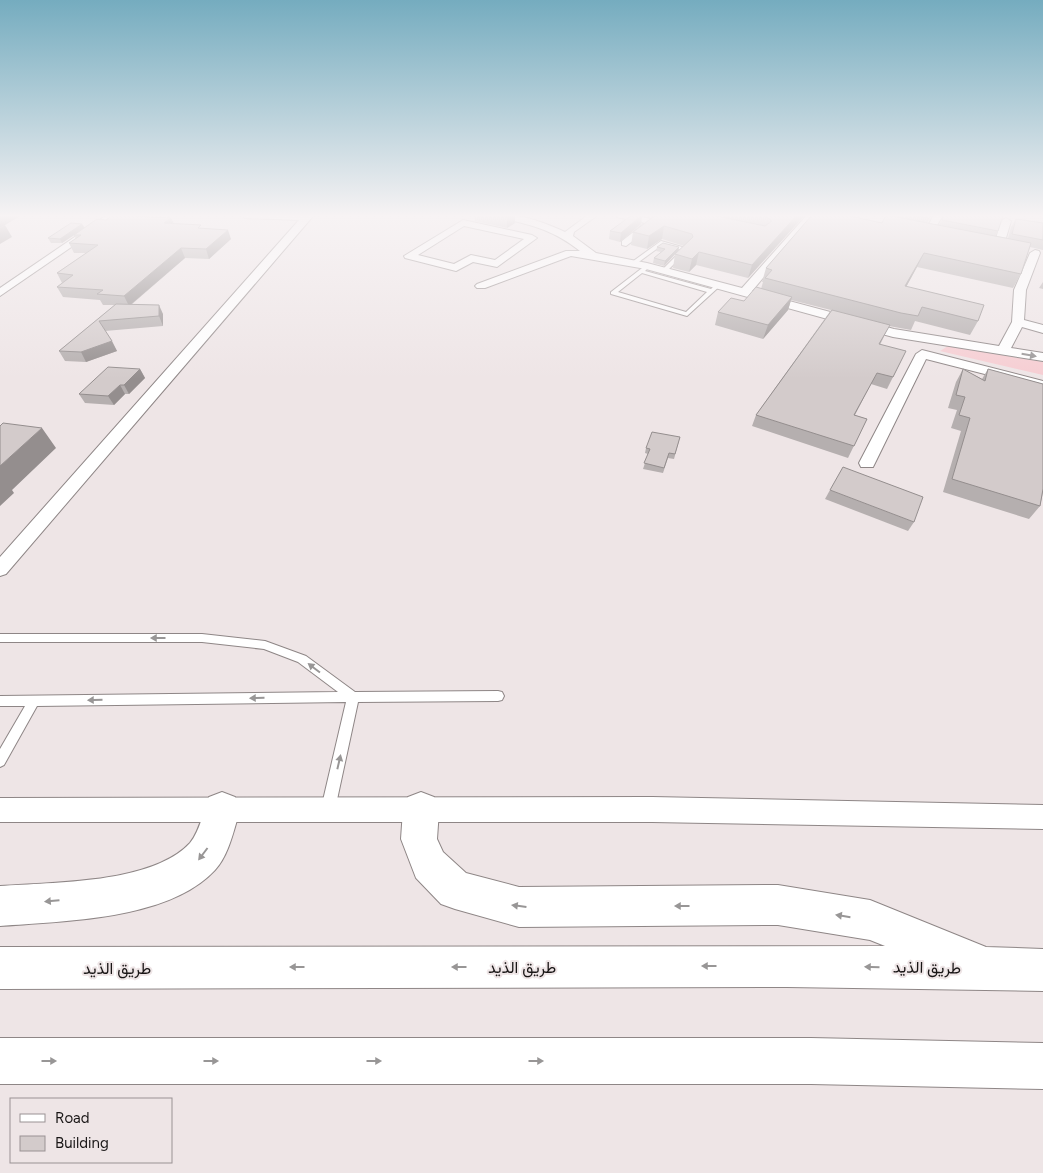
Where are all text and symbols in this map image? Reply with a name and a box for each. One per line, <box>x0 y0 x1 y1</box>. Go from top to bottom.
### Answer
one-way arrow <box>1021 351 1037 359</box>
one-way arrow <box>149 634 165 642</box>
one-way arrow <box>308 662 321 673</box>
one-way arrow <box>249 694 265 702</box>
one-way arrow <box>86 696 102 704</box>
one-way arrow <box>335 754 343 769</box>
one-way arrow <box>197 847 208 860</box>
one-way arrow <box>44 898 60 906</box>
one-way arrow <box>511 902 527 910</box>
one-way arrow <box>673 902 689 910</box>
one-way arrow <box>835 912 851 920</box>
street label: طريق الذيد <box>893 957 961 979</box>
street label: طريق الذيد <box>488 958 556 978</box>
street label: طريق الذيد <box>83 959 151 979</box>
one-way arrow <box>701 962 717 970</box>
one-way arrow <box>864 962 880 970</box>
one-way arrow <box>289 963 305 971</box>
one-way arrow <box>451 963 467 971</box>
one-way arrow <box>41 1057 57 1065</box>
one-way arrow <box>203 1057 219 1065</box>
one-way arrow <box>366 1057 382 1065</box>
one-way arrow <box>528 1057 544 1065</box>
legend <box>10 1098 172 1163</box>
text: Road <box>55 1109 90 1127</box>
text: Building <box>55 1134 109 1152</box>

